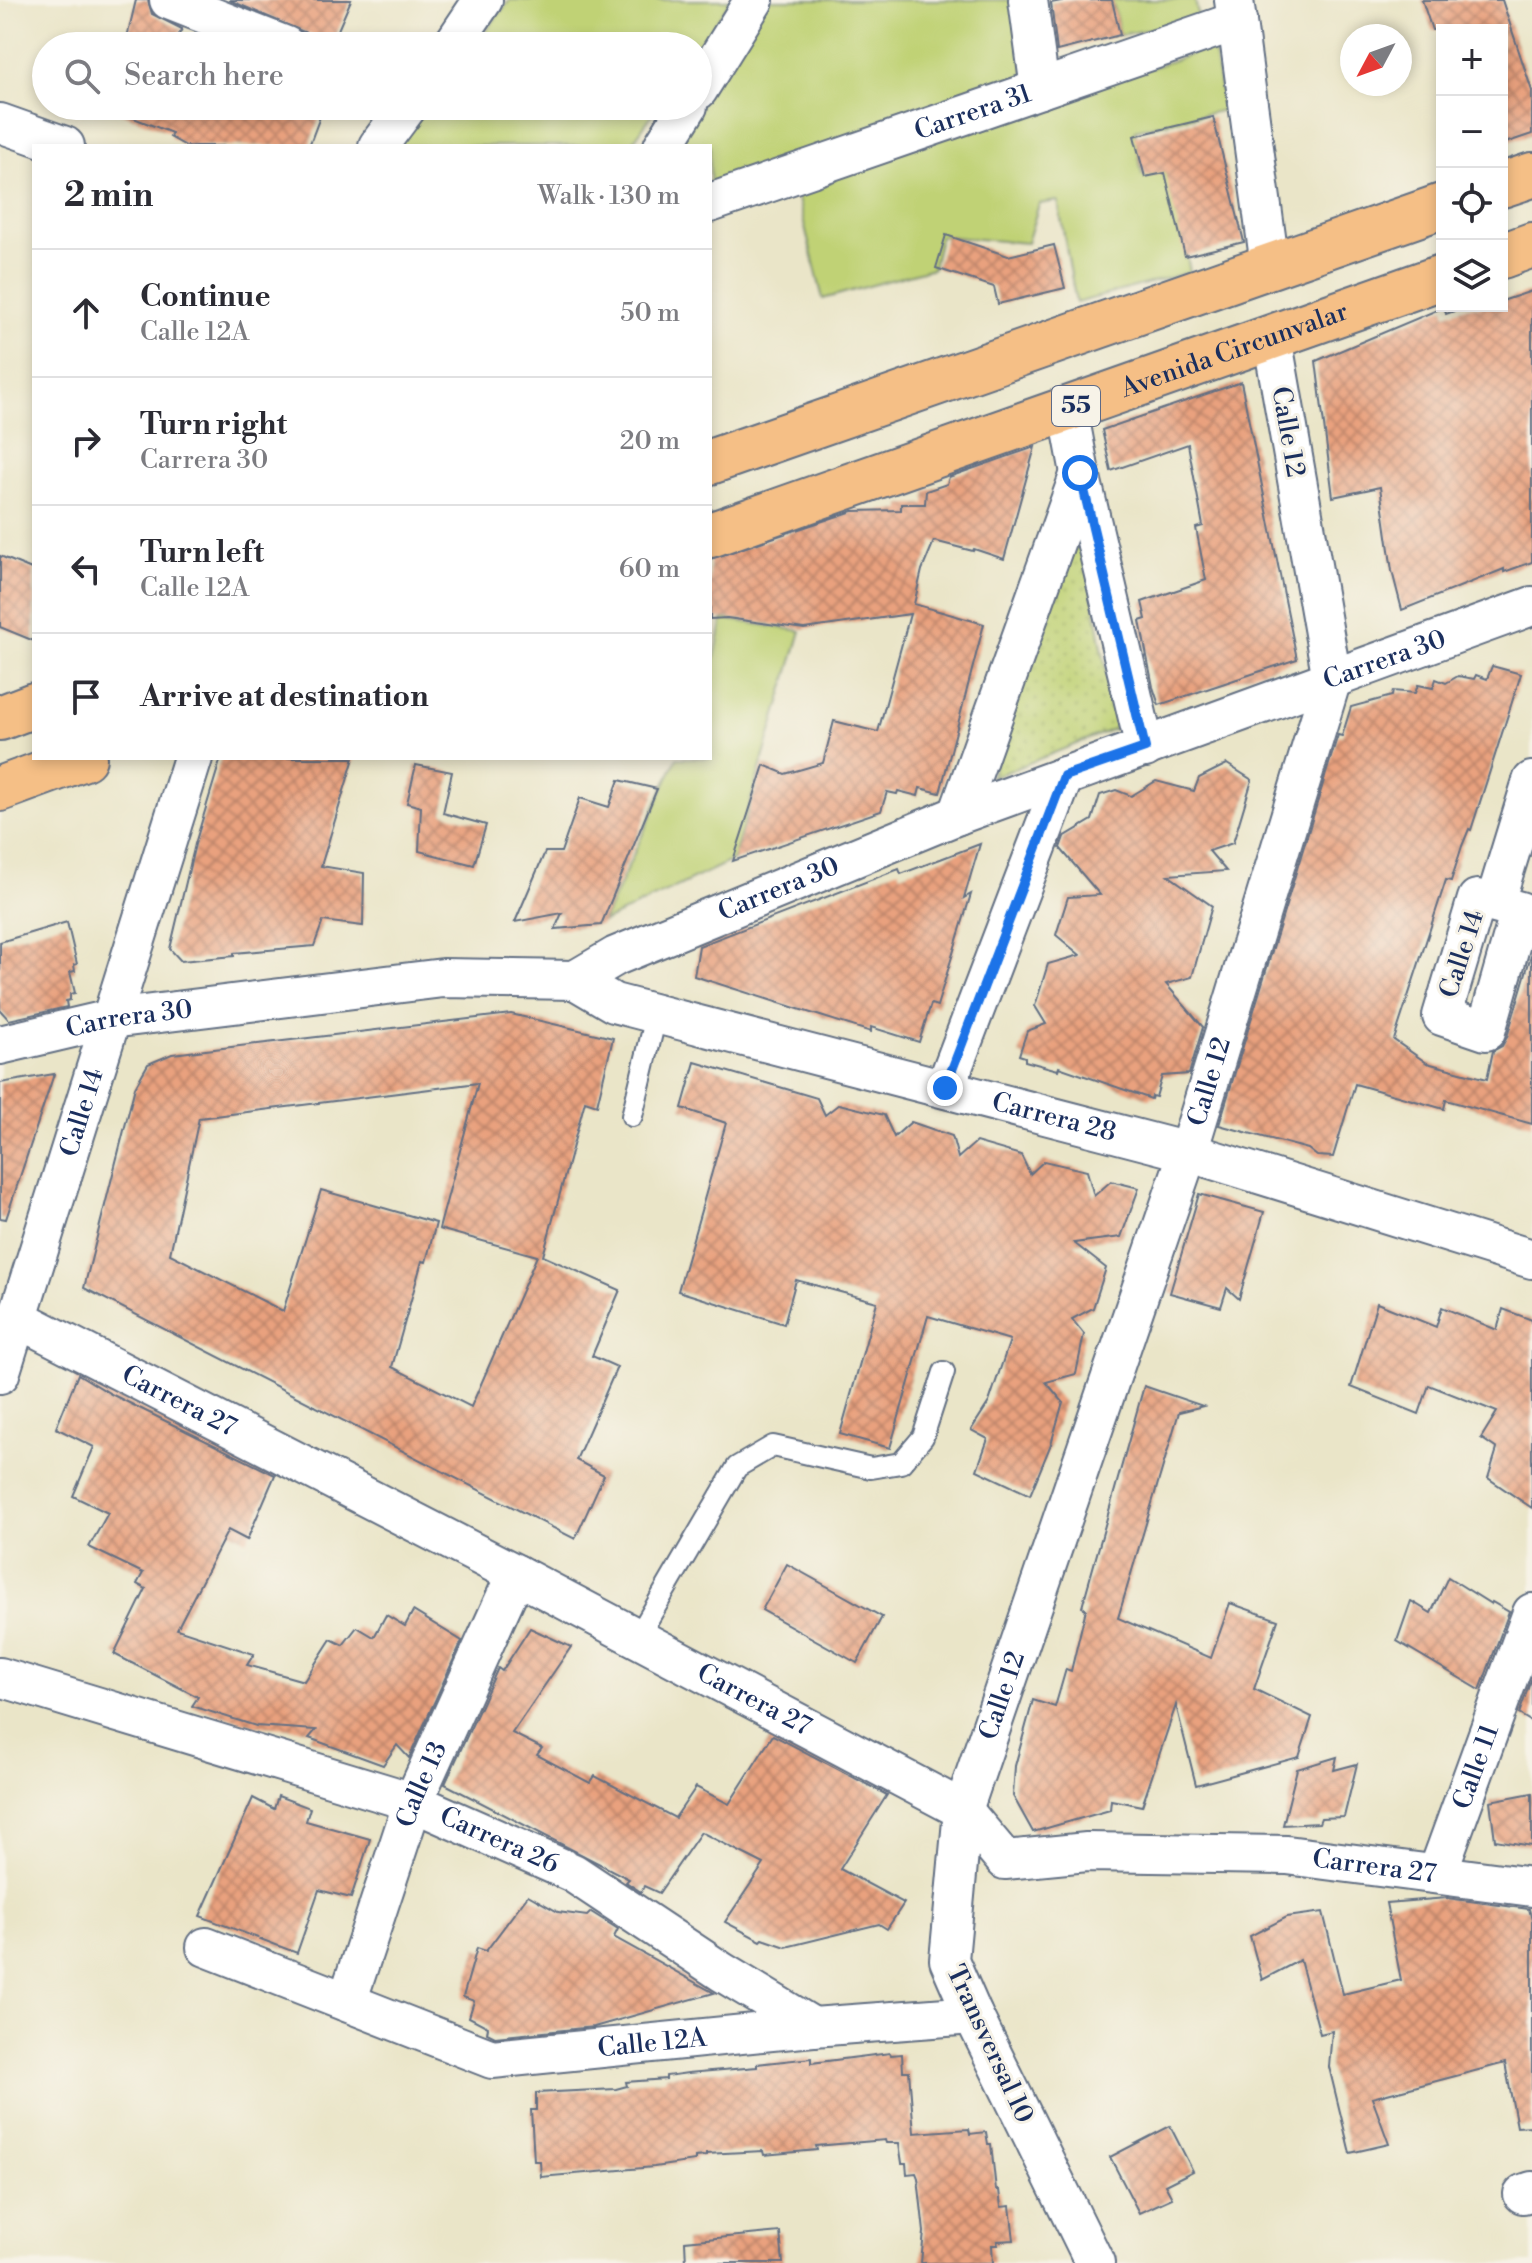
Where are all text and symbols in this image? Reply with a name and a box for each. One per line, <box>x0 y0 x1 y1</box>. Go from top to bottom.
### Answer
north arrow <box>1340 24 1412 96</box>
map controls <box>1436 24 1508 312</box>
button: + <box>1436 24 1508 96</box>
search box <box>32 32 712 120</box>
icon: search <box>60 54 104 98</box>
text: Search here <box>124 57 284 95</box>
street label: Carrera 31 <box>910 77 1035 147</box>
button: − <box>1436 96 1508 168</box>
button: locate <box>1436 168 1508 240</box>
text: 2 min <box>64 175 153 217</box>
text: Walk · 130 m <box>538 180 680 212</box>
button: layers <box>1436 240 1508 312</box>
text: Continue <box>140 278 271 316</box>
icon: ahead <box>64 291 108 335</box>
street label: Avenida Circunvalar <box>1116 295 1352 405</box>
text: 50 m <box>620 297 680 329</box>
text: Calle 12A <box>140 316 249 348</box>
street label: Calle 12 <box>1264 384 1312 480</box>
road number: 55 <box>1052 386 1100 426</box>
text: Turn right <box>140 406 287 444</box>
icon: right <box>64 419 108 463</box>
text: 20 m <box>620 425 680 457</box>
text: Carrera 30 <box>140 444 268 476</box>
route start <box>1062 455 1098 491</box>
text: Turn left <box>140 534 264 572</box>
icon: left <box>64 547 108 591</box>
text: 60 m <box>619 553 680 585</box>
text: Calle 12A <box>140 572 249 604</box>
street label: Carrera 30 <box>1319 623 1450 697</box>
icon: arrive <box>64 675 108 719</box>
text: Arrive at destination <box>140 678 429 716</box>
street label: Carrera 30 <box>713 850 844 928</box>
street label: Calle 14 <box>1433 906 1491 1002</box>
street label: Carrera 30 <box>62 993 194 1045</box>
street label: Calle 12 <box>1181 1033 1238 1130</box>
street label: Calle 14 <box>53 1065 111 1161</box>
route end <box>927 1070 963 1106</box>
street label: Carrera 28 <box>988 1086 1120 1149</box>
street label: Carrera 27 <box>116 1358 242 1444</box>
street label: Calle 12 <box>972 1647 1032 1744</box>
street label: Carrera 27 <box>692 1656 817 1743</box>
street label: Calle 11 <box>1446 1720 1506 1814</box>
street label: Calle 13 <box>390 1736 454 1832</box>
street label: Carrera 26 <box>435 1800 564 1881</box>
street label: Carrera 27 <box>1310 1842 1438 1890</box>
street label: Transversal 10 <box>939 1960 1041 2128</box>
street label: Calle 12A <box>596 2022 709 2064</box>

